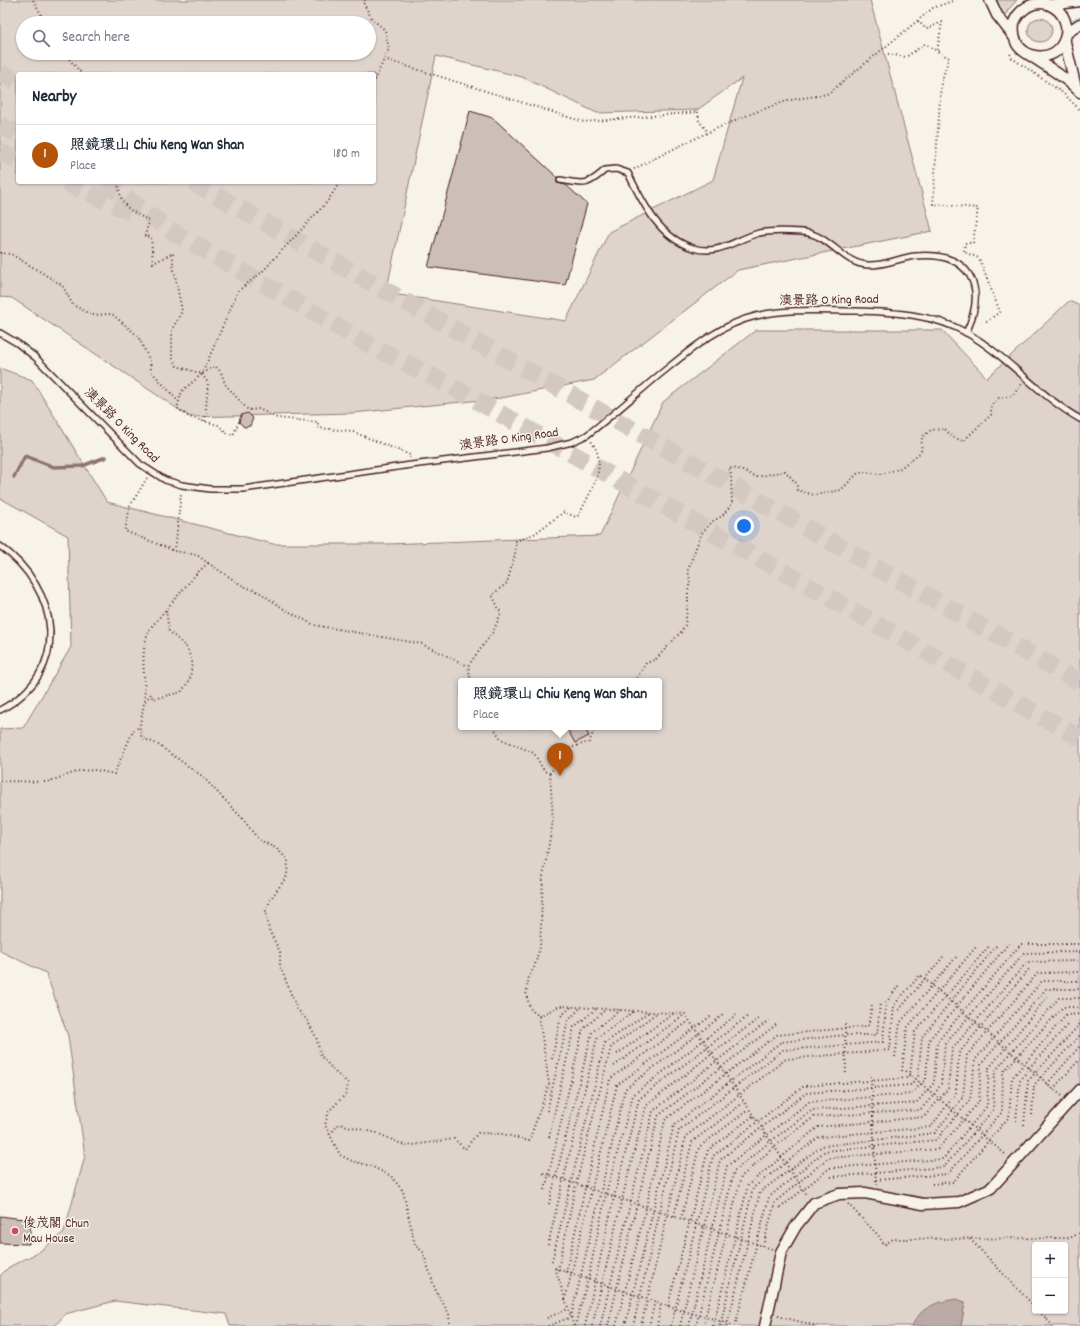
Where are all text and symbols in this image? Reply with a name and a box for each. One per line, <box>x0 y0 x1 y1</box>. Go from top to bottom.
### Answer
search box <box>16 16 376 60</box>
icon: search <box>30 27 52 49</box>
text: Search here <box>62 27 130 49</box>
text: Nearby <box>32 86 76 110</box>
text: 照鏡環山 Chiu Keng Wan Shan <box>70 135 244 157</box>
text: 1 <box>44 145 46 164</box>
text: 180 m <box>333 145 360 164</box>
text: Place <box>70 157 96 176</box>
street label: 澳景路 O King Road <box>779 291 879 311</box>
street label: 澳景路 O King Road <box>79 384 163 468</box>
street label: 澳景路 O King Road <box>458 424 560 456</box>
your location <box>734 516 754 536</box>
popup <box>458 678 662 730</box>
text: 照鏡環山 Chiu Keng Wan Shan <box>473 684 647 706</box>
text: Place <box>473 706 499 725</box>
pin: 1 <box>547 743 573 776</box>
place label: 俊茂閣 Chun Mau House <box>23 1215 89 1249</box>
marker: 俊茂閣 Chun Mau House <box>10 1226 20 1236</box>
map controls <box>1032 1242 1068 1314</box>
button: + <box>1032 1242 1068 1278</box>
button: − <box>1032 1278 1068 1314</box>

